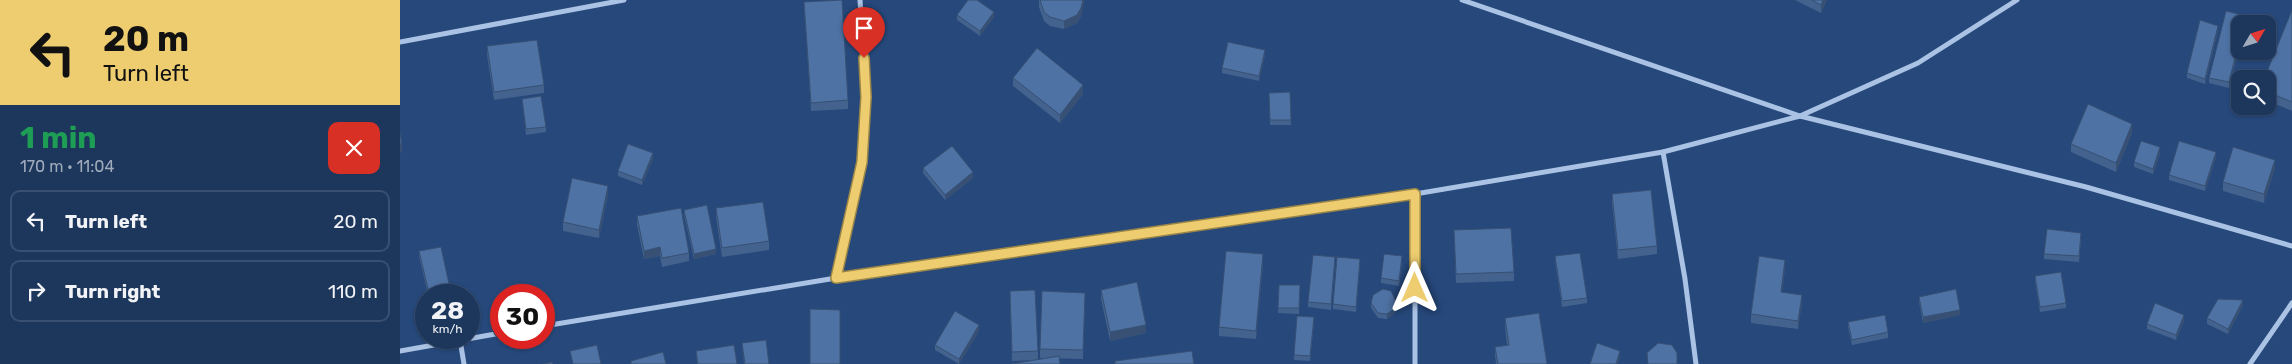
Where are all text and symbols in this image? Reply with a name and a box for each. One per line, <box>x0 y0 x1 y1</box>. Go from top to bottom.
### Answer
pin <box>843 7 885 58</box>
icon: arrive <box>850 14 878 42</box>
north arrow <box>2231 15 2276 60</box>
map controls <box>2231 15 2276 115</box>
text: 20 m <box>103 18 189 60</box>
icon: left <box>20 20 85 85</box>
text: Turn left <box>103 60 189 87</box>
button: search <box>2231 70 2276 115</box>
text: 1 min <box>20 120 97 156</box>
button: close <box>328 122 380 174</box>
text: 170 m · 11:04 <box>20 157 114 176</box>
icon: left <box>22 207 50 235</box>
text: Turn left <box>65 210 147 233</box>
text: 20 m <box>333 210 378 233</box>
position arrow <box>1388 261 1440 313</box>
icon: right <box>22 277 50 305</box>
text: Turn right <box>65 280 160 303</box>
text: 110 m <box>328 280 378 303</box>
speed limit sign: 30 <box>490 284 555 349</box>
text: 28 <box>431 296 464 325</box>
text: km/h <box>433 322 462 336</box>

